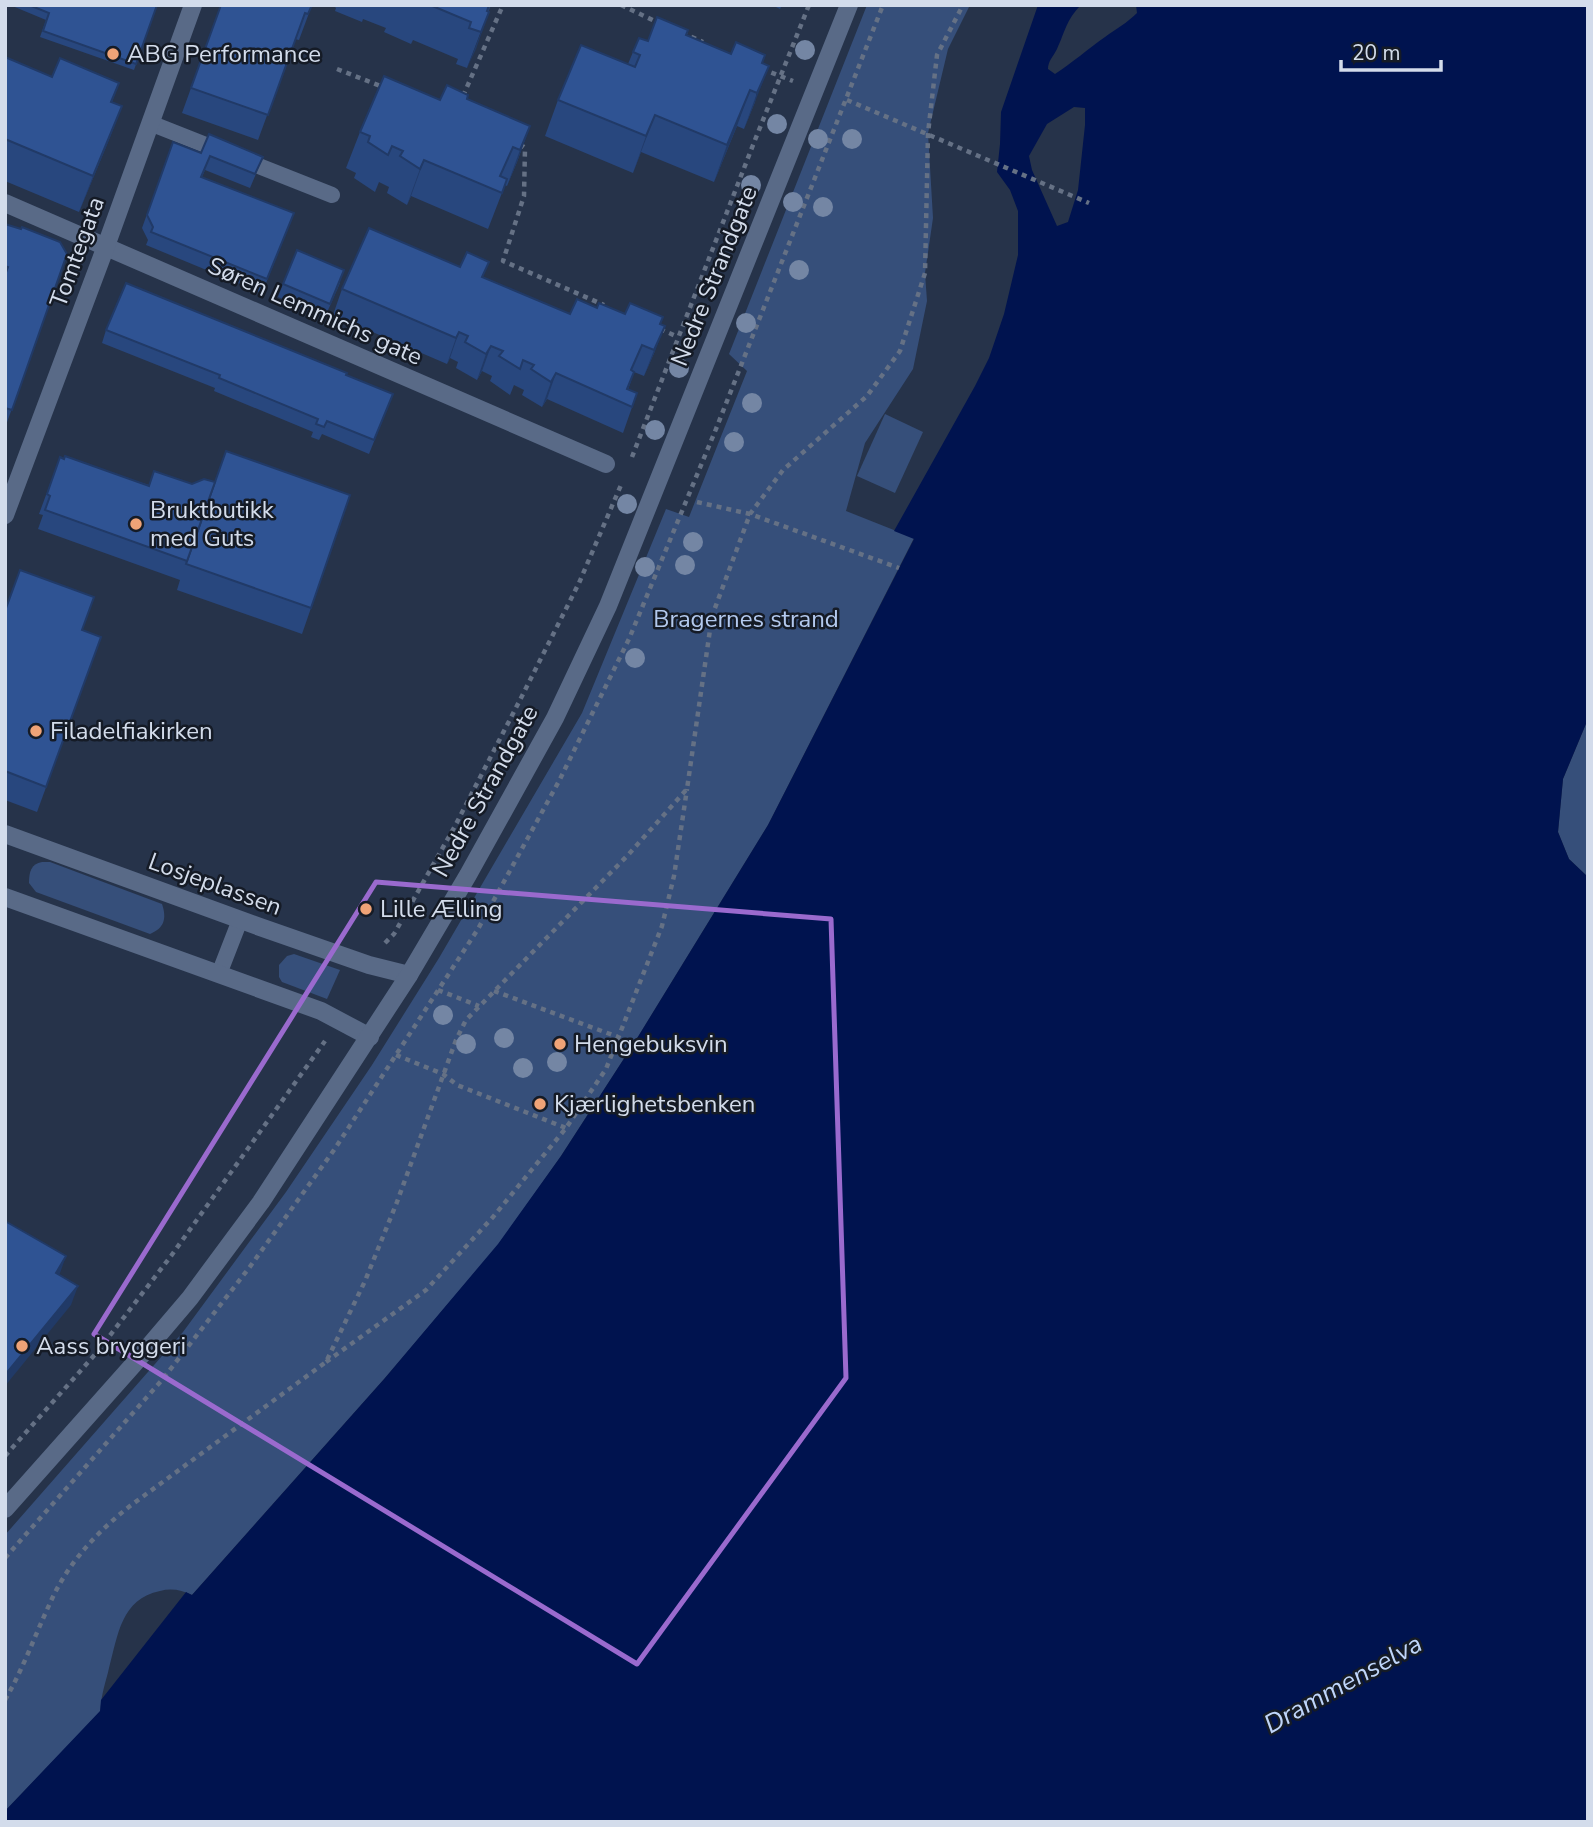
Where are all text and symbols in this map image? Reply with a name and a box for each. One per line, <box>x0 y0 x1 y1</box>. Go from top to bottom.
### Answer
scale bar <box>1341 28 1441 72</box>
place label: ABG Performance <box>127 38 321 70</box>
text: 20 m <box>1352 39 1401 67</box>
marker: ABG Performance <box>105 46 121 62</box>
street label: Nedre Strandgate <box>663 181 765 371</box>
street label: Tomtegata <box>42 192 112 312</box>
street label: Søren Lemmichs gate <box>203 249 427 373</box>
place label: Bruktbutikk med Guts <box>150 494 275 554</box>
marker: Bruktbutikk med Guts <box>128 516 144 532</box>
park label: Bragernes strand <box>653 603 839 635</box>
street label: Nedre Strandgate <box>425 699 545 883</box>
place label: Filadelfiakirken <box>50 715 213 747</box>
marker: Filadelfiakirken <box>28 723 44 739</box>
street label: Losjeplassen <box>144 845 286 923</box>
place label: Lille Ælling <box>380 893 503 925</box>
marker: Lille Ælling <box>358 901 374 917</box>
place label: Hengebuksvin <box>574 1028 728 1060</box>
marker: Hengebuksvin <box>552 1036 568 1052</box>
place label: Kjærlighetsbenken <box>554 1088 755 1120</box>
marker: Kjærlighetsbenken <box>532 1096 548 1112</box>
place label: Aass bryggeri <box>36 1330 186 1362</box>
marker: Aass bryggeri <box>14 1338 30 1354</box>
water label: Drammenselva <box>1258 1626 1428 1742</box>

